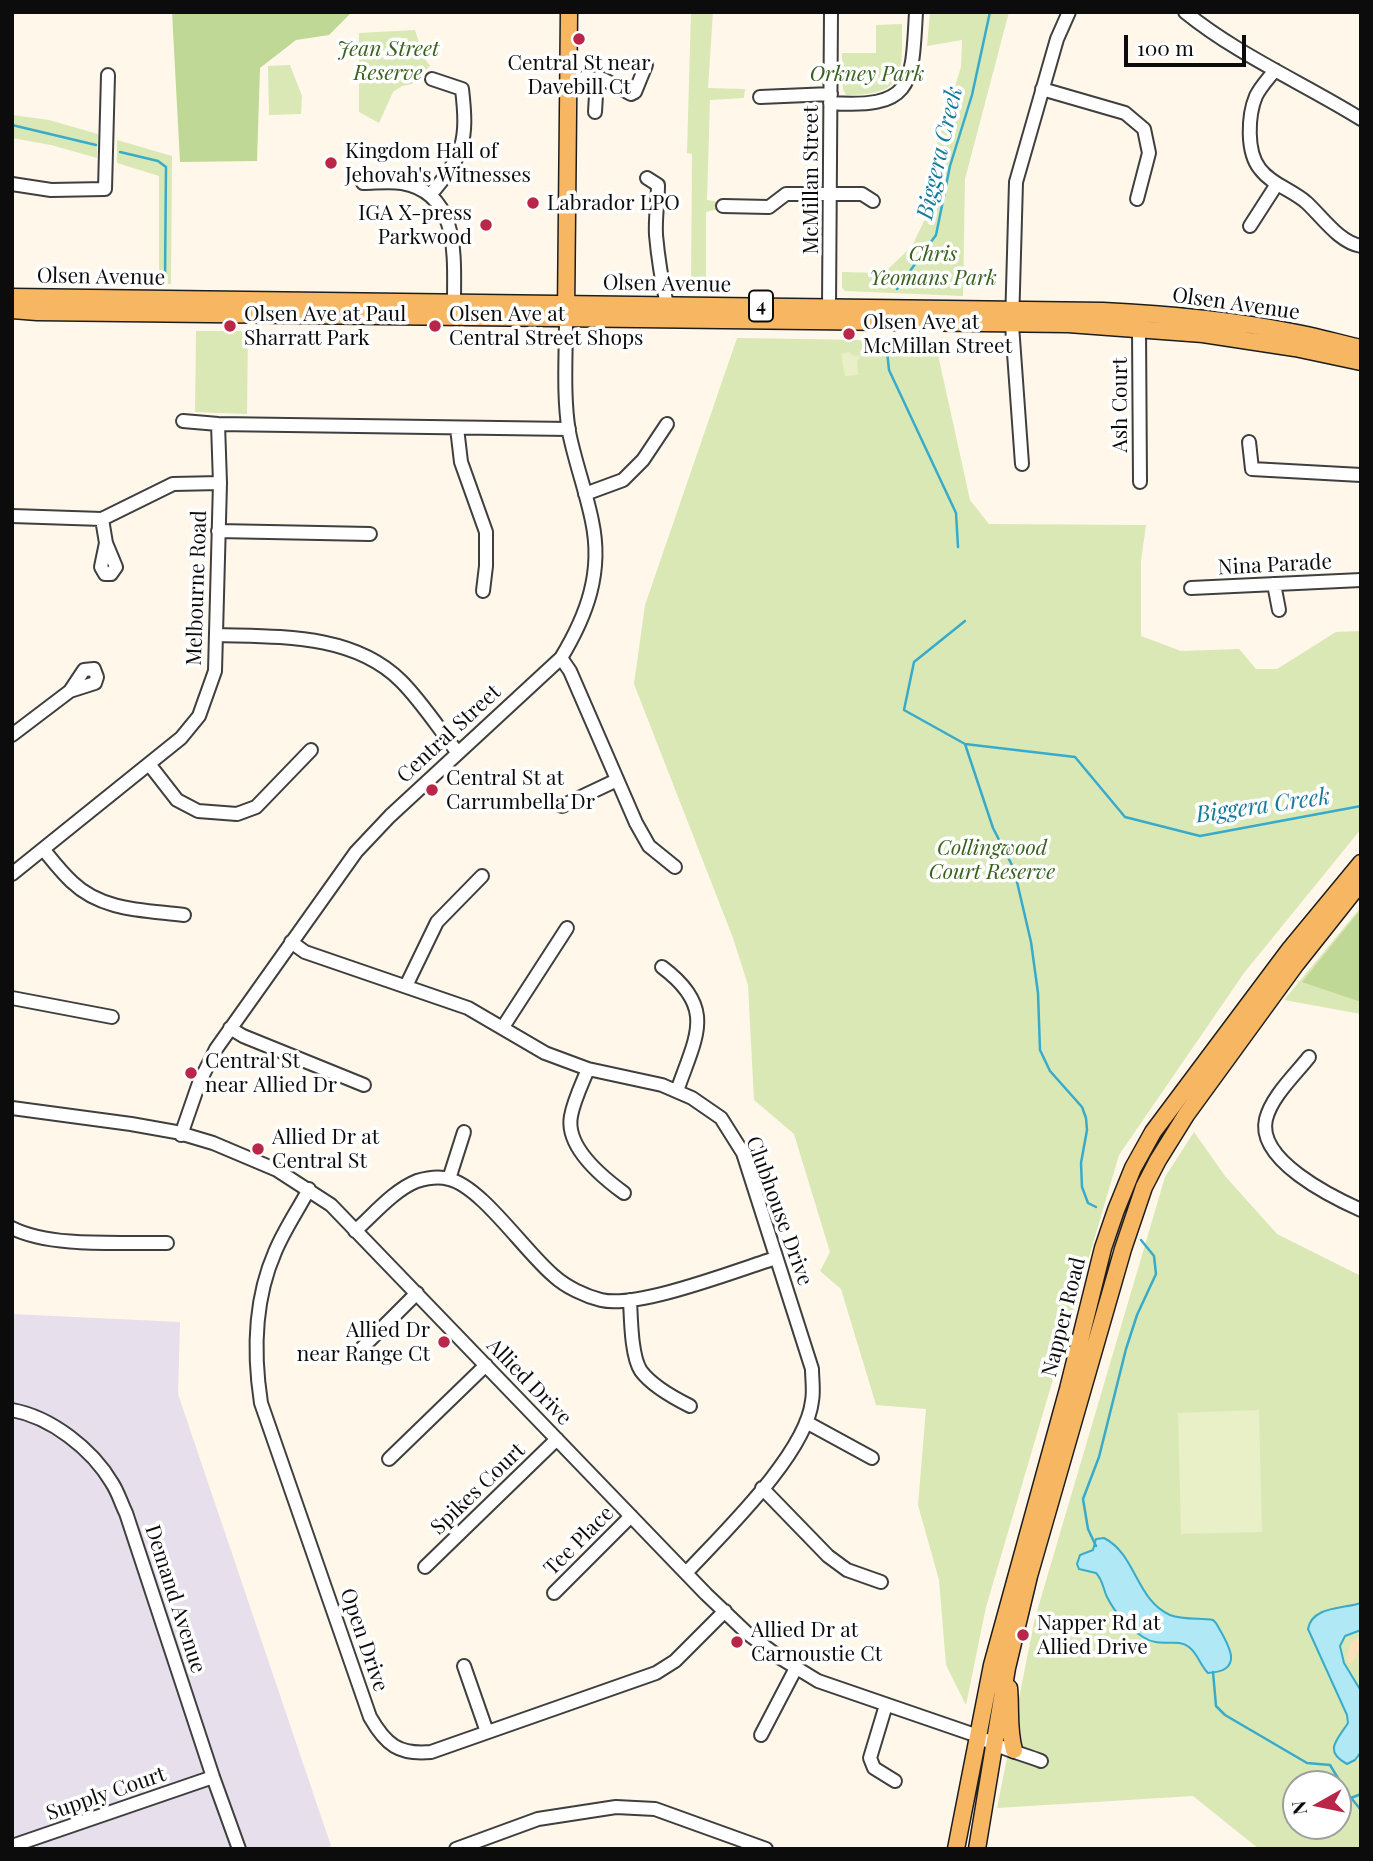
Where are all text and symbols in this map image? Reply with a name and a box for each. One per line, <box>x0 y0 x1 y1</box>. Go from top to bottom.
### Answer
scale bar <box>1128 21 1250 65</box>
marker: Central St near Davebill Ct <box>571 31 587 47</box>
text: 100 m <box>1137 33 1194 61</box>
park label: Jean Street Reserve <box>337 36 439 86</box>
place label: Central St near Davebill Ct <box>507 50 651 100</box>
park label: Orkney Park <box>810 61 924 87</box>
water label: Biggera Creek <box>911 84 969 222</box>
street label: McMillan Street <box>798 105 824 255</box>
place label: Kingdom Hall of Jehovah's Witnesses <box>345 138 531 188</box>
marker: Kingdom Hall of Jehovah's Witnesses <box>323 155 339 171</box>
place label: Labrador LPO <box>547 190 680 216</box>
marker: Labrador LPO <box>525 195 541 211</box>
place label: IGA X-press Parkwood <box>358 200 472 250</box>
marker: IGA X-press Parkwood <box>478 217 494 233</box>
park label: Chris Yeomans Park <box>869 241 997 291</box>
street label: Olsen Avenue <box>37 263 165 291</box>
street label: Olsen Avenue <box>603 270 731 298</box>
street label: Olsen Avenue <box>1171 283 1301 325</box>
road number: 4 <box>749 290 773 322</box>
place label: Olsen Ave at Paul Sharratt Park <box>244 301 406 351</box>
place label: Olsen Ave at Central Street Shops <box>449 301 643 351</box>
place label: Olsen Ave at McMillan Street <box>863 309 1012 359</box>
marker: Olsen Ave at Paul Sharratt Park <box>222 318 238 334</box>
marker: Olsen Ave at Central Street Shops <box>427 318 443 334</box>
marker: Olsen Ave at McMillan Street <box>841 326 857 342</box>
street label: Ash Court <box>1107 357 1133 453</box>
street label: Melbourne Road <box>182 510 212 666</box>
street label: Nina Parade <box>1217 549 1333 581</box>
street label: Central Street <box>392 680 506 788</box>
place label: Central St at Carrumbella Dr <box>446 765 595 815</box>
marker: Central St at Carrumbella Dr <box>424 782 440 798</box>
water label: Biggera Creek <box>1194 783 1332 829</box>
park label: Collingwood Court Reserve <box>929 835 1055 885</box>
place label: Central St near Allied Dr <box>205 1048 337 1098</box>
marker: Central St near Allied Dr <box>183 1065 199 1081</box>
place label: Allied Dr at Central St <box>272 1124 379 1174</box>
street label: Clubhouse Drive <box>740 1133 818 1289</box>
marker: Allied Dr at Central St <box>250 1141 266 1157</box>
street label: Napper Road <box>1037 1255 1091 1379</box>
place label: Allied Dr near Range Ct <box>297 1317 430 1367</box>
street label: Allied Drive <box>481 1333 577 1431</box>
marker: Allied Dr near Range Ct <box>436 1334 452 1350</box>
street label: Spikes Court <box>426 1438 530 1540</box>
street label: Tee Place <box>539 1501 619 1581</box>
street label: Demand Avenue <box>139 1522 211 1676</box>
street label: Open Drive <box>335 1585 393 1695</box>
place label: Napper Rd at Allied Drive <box>1037 1610 1160 1660</box>
place label: Allied Dr at Carnoustie Ct <box>751 1617 882 1667</box>
marker: Napper Rd at Allied Drive <box>1015 1627 1031 1643</box>
marker: Allied Dr at Carnoustie Ct <box>729 1634 745 1650</box>
street label: Supply Court <box>43 1762 169 1826</box>
north arrow <box>1282 1770 1352 1840</box>
text: N <box>1284 1799 1312 1817</box>

